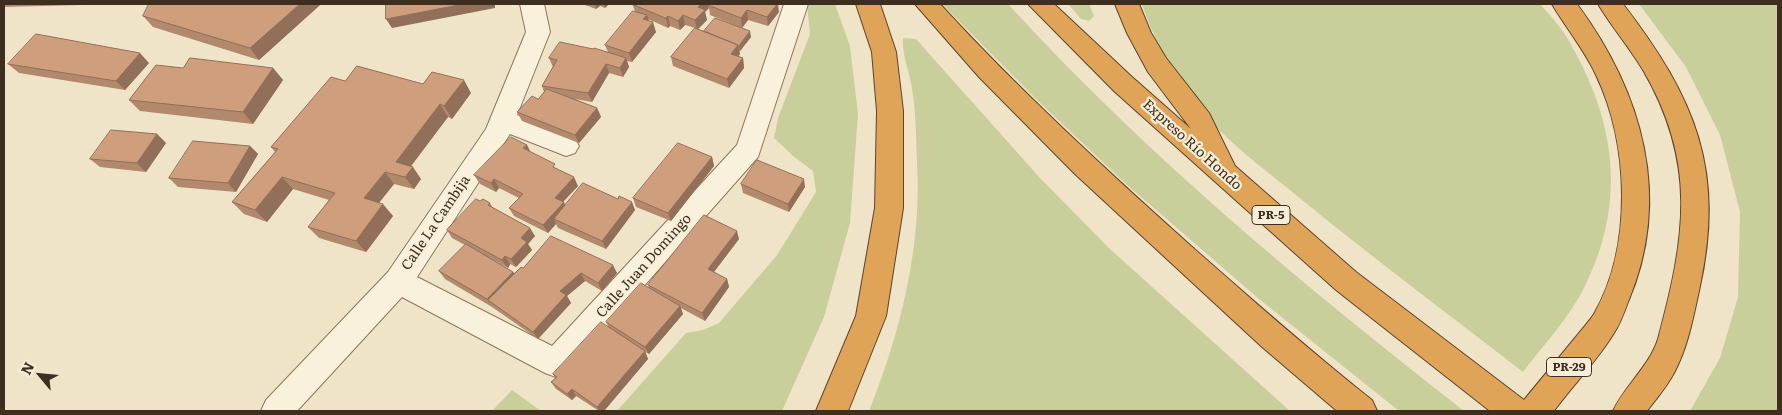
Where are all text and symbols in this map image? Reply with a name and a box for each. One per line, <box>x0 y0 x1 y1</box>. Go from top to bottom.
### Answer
street label: Expreso Río Hondo <box>1139 96 1245 194</box>
street label: Calle La Cambija <box>398 172 474 274</box>
road number: PR-5 <box>1252 206 1290 224</box>
street label: Calle Juan Domingo <box>593 210 695 322</box>
north arrow <box>15 350 65 400</box>
text: N <box>15 358 38 378</box>
road number: PR-29 <box>1546 358 1592 377</box>

